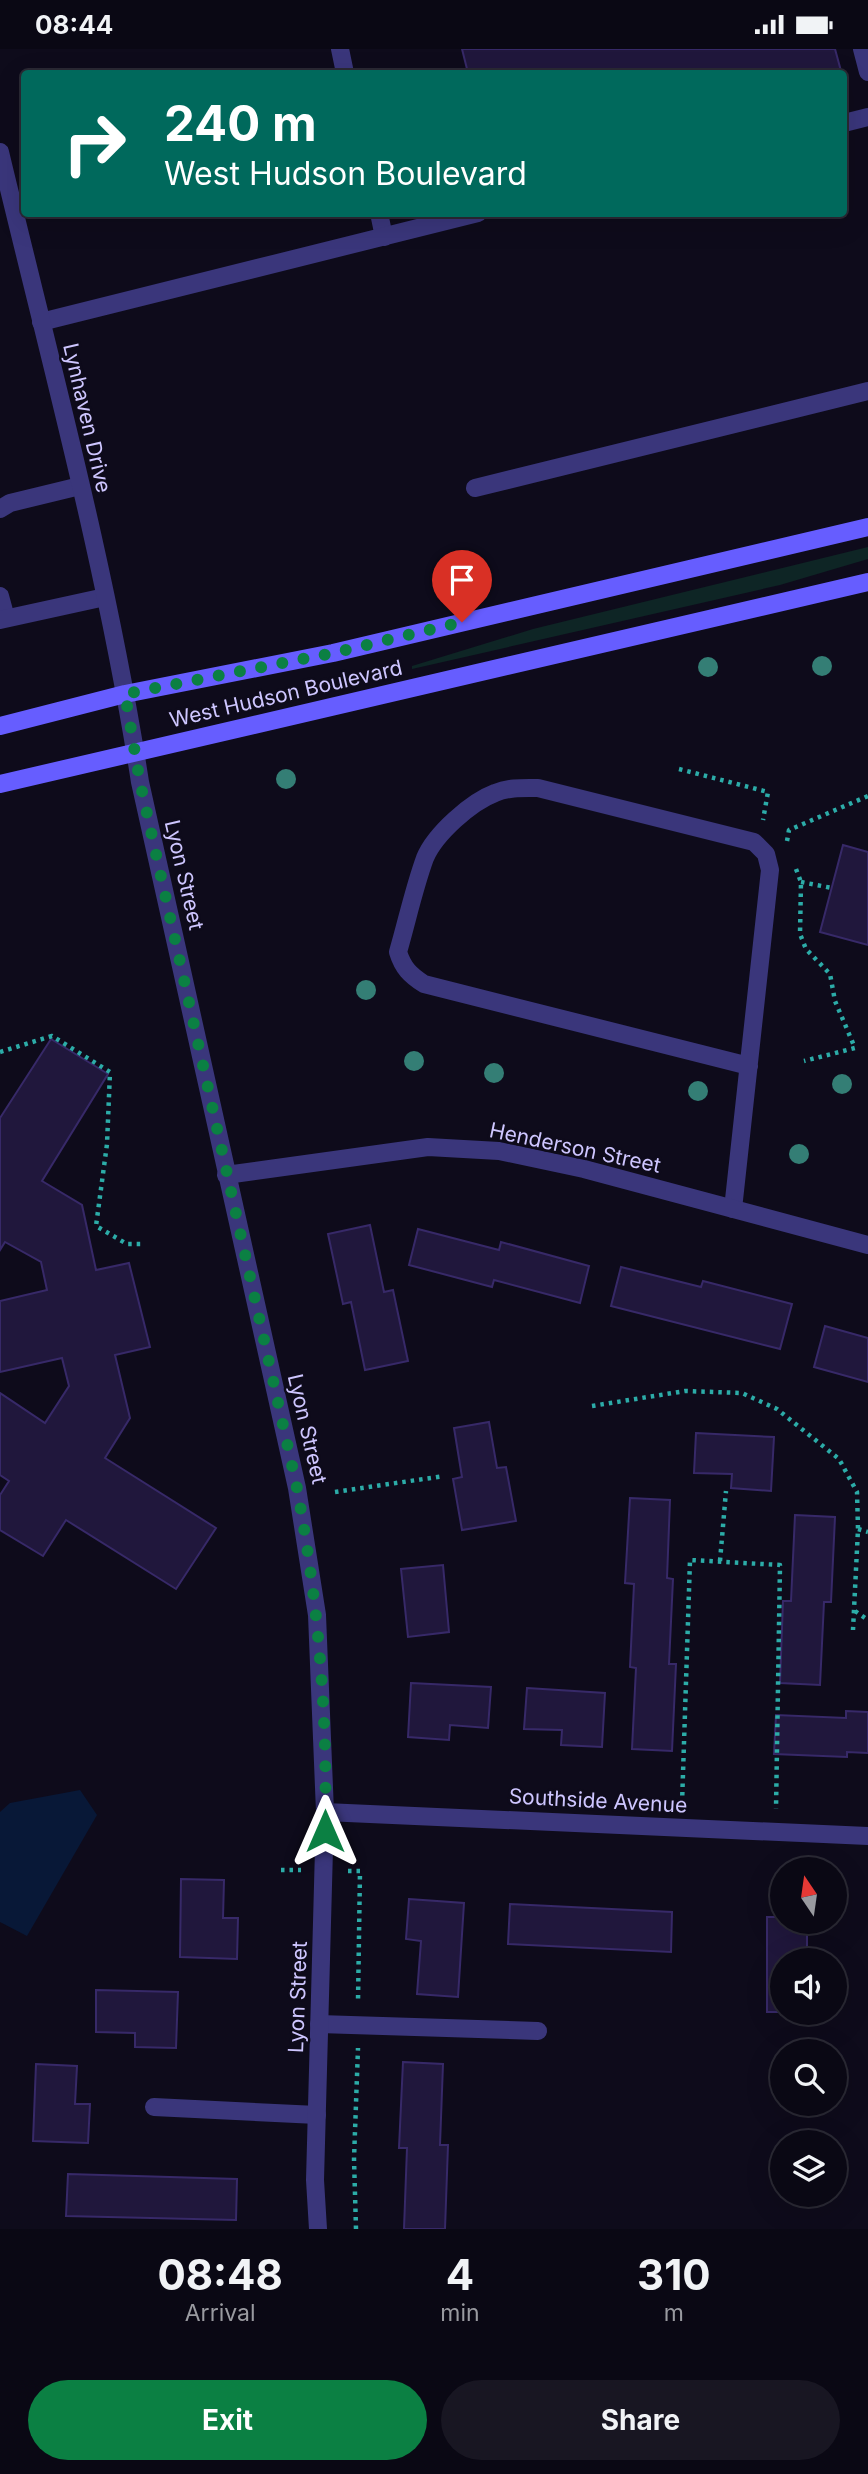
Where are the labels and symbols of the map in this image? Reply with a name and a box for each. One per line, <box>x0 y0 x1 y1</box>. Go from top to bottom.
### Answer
street label: Lynhaven Drive <box>58 341 117 495</box>
pin <box>432 550 492 622</box>
street label: West Hudson Boulevard <box>167 655 405 732</box>
street label: Lyon Street <box>160 818 209 932</box>
street label: Henderson Street <box>487 1117 663 1178</box>
street label: Lyon Street <box>283 1372 332 1486</box>
street label: Southside Avenue <box>508 1783 688 1818</box>
position arrow <box>288 1794 362 1868</box>
north arrow <box>770 1857 847 1934</box>
street label: Lyon Street <box>283 1940 312 2053</box>

